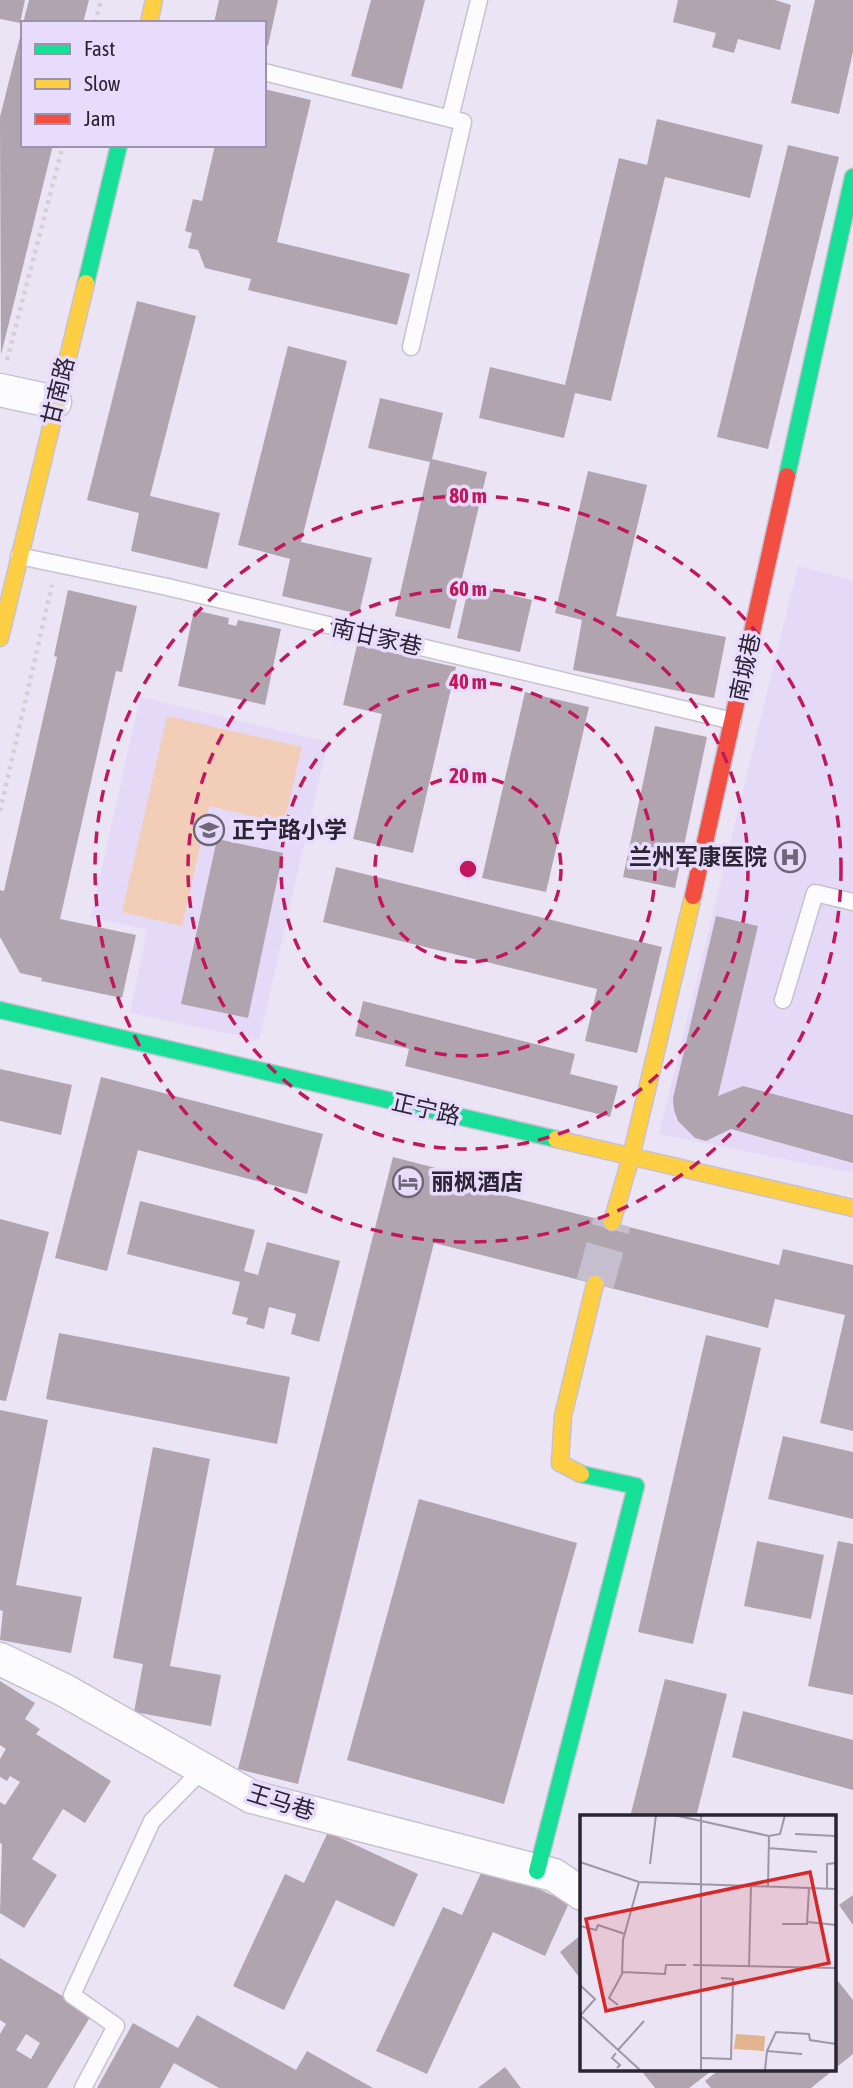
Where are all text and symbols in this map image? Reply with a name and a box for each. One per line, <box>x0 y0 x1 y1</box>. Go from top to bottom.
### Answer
legend <box>21 21 266 147</box>
text: Fast <box>84 36 115 60</box>
text: Slow <box>84 71 121 95</box>
text: Jam <box>84 106 116 130</box>
street label: 甘南路 <box>37 354 79 428</box>
text: 80 m <box>449 483 487 507</box>
text: 60 m <box>449 576 487 600</box>
street label: 南甘家巷 <box>329 614 425 660</box>
street label: 南城巷 <box>725 631 765 703</box>
text: 40 m <box>448 669 487 693</box>
text: 20 m <box>449 763 487 787</box>
school or university icon: 正宁路小学 <box>192 813 226 847</box>
place label: 正宁路小学 <box>232 817 347 843</box>
hospital icon: 兰州军康医院 <box>773 840 807 874</box>
place label: 兰州军康医院 <box>629 844 767 870</box>
centre of rings <box>456 857 480 881</box>
street label: 正宁路 <box>389 1089 463 1129</box>
hotel icon: 丽枫酒店 <box>391 1165 425 1199</box>
place label: 丽枫酒店 <box>431 1169 523 1195</box>
street label: 王马巷 <box>244 1779 318 1825</box>
inset map <box>580 1815 836 2070</box>

